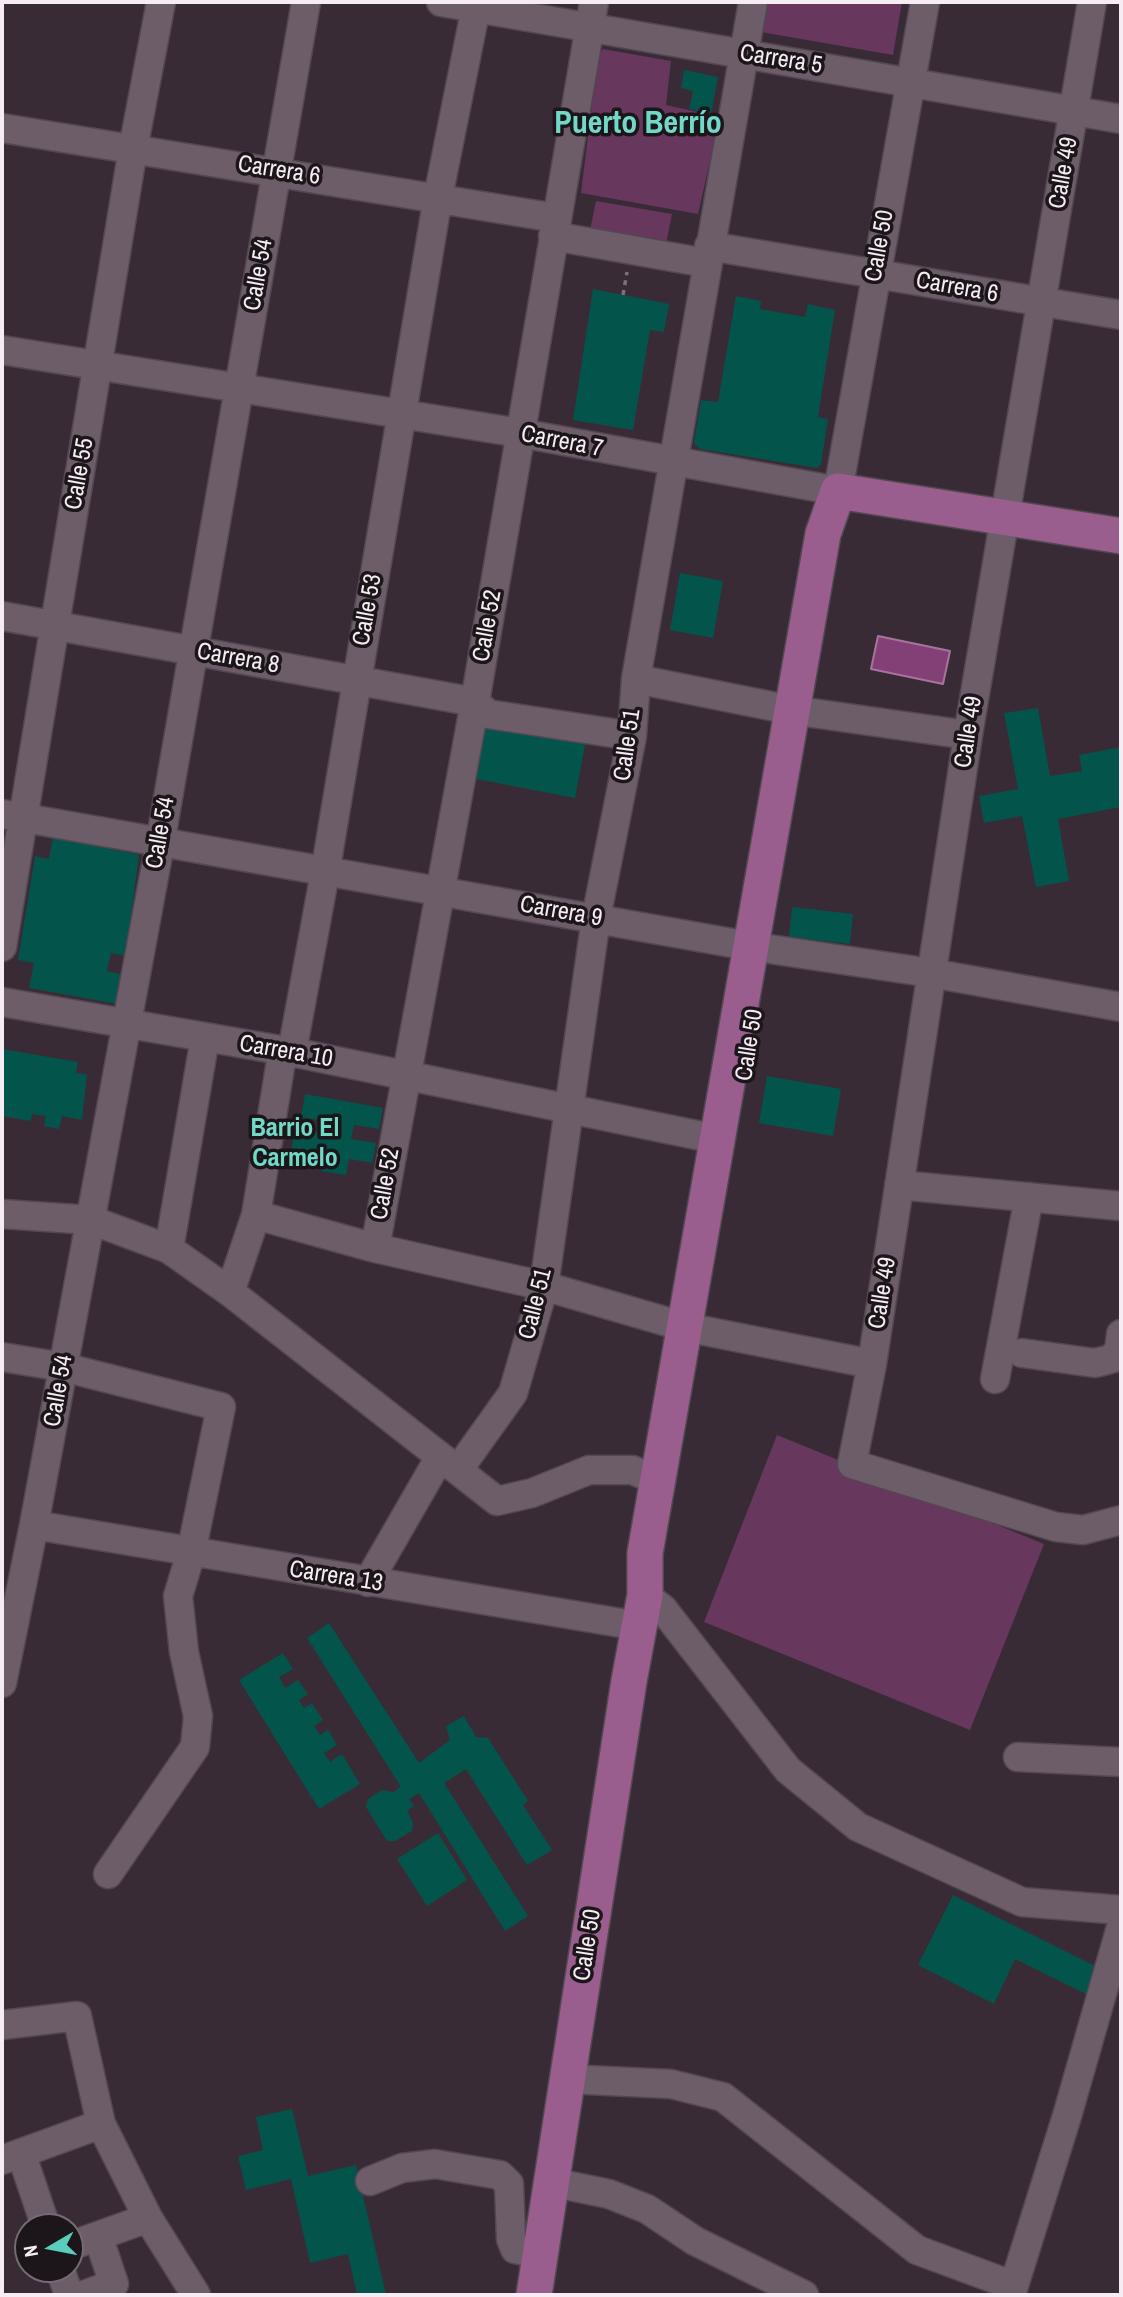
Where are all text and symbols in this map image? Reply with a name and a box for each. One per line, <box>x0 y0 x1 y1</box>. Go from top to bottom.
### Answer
street label: Carrera 5 <box>738 39 824 81</box>
district label: Puerto Berrío <box>554 105 722 143</box>
street label: Calle 49 <box>1044 135 1084 211</box>
street label: Carrera 6 <box>236 150 322 192</box>
street label: Calle 50 <box>860 208 900 284</box>
street label: Calle 54 <box>239 237 279 313</box>
street label: Carrera 6 <box>914 267 1000 309</box>
street label: Carrera 7 <box>518 420 606 464</box>
street label: Calle 55 <box>60 436 100 512</box>
street label: Calle 53 <box>348 572 388 648</box>
street label: Calle 52 <box>468 588 508 664</box>
street label: Carrera 8 <box>195 638 281 680</box>
street label: Calle 49 <box>949 694 989 770</box>
street label: Calle 51 <box>609 707 647 783</box>
street label: Calle 54 <box>141 795 181 871</box>
street label: Carrera 9 <box>518 891 604 933</box>
street label: Calle 50 <box>730 1007 770 1083</box>
street label: Carrera 10 <box>237 1030 335 1074</box>
district label: Barrio El Carmelo <box>251 1113 339 1174</box>
street label: Calle 52 <box>366 1146 406 1222</box>
street label: Calle 49 <box>863 1255 903 1331</box>
street label: Calle 51 <box>513 1265 559 1343</box>
street label: Calle 54 <box>39 1353 79 1429</box>
street label: Carrera 13 <box>287 1555 385 1599</box>
street label: Calle 50 <box>568 1907 608 1983</box>
north arrow <box>14 2213 84 2283</box>
text: N <box>17 2244 44 2259</box>

